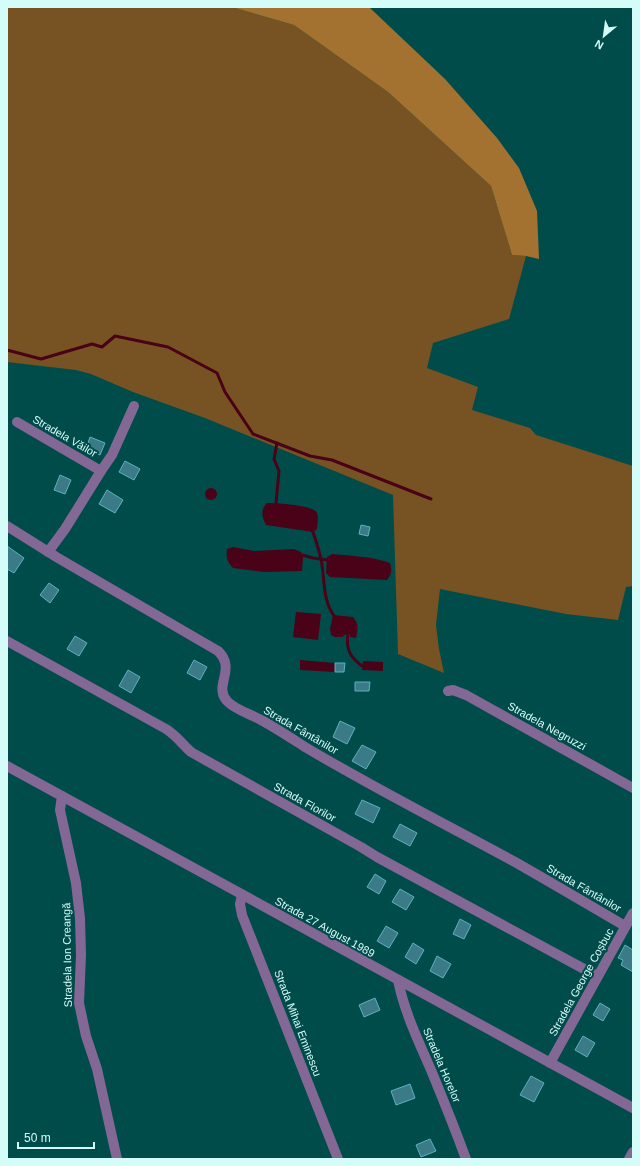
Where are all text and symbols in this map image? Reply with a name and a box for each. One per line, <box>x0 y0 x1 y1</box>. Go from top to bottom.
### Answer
north arrow <box>584 16 624 56</box>
text: N <box>593 38 606 52</box>
street label: Stradela Văilor <box>31 413 100 459</box>
street label: Stradela Negruzzi <box>506 700 588 752</box>
street label: Strada Fântânilor <box>261 704 341 756</box>
street label: Strada Florilor <box>272 780 338 824</box>
street label: Strada Fântânilor <box>544 862 624 914</box>
street label: Strada 27 August 1989 <box>273 895 377 959</box>
street label: Stradela Ion Creangă <box>60 902 74 1007</box>
street label: Stradela George Coșbuc <box>546 926 616 1038</box>
street label: Strada Mihai Eminescu <box>272 968 324 1078</box>
street label: Stradela Horelor <box>421 1026 463 1105</box>
scale bar <box>18 1124 94 1150</box>
text: 50 m <box>24 1131 51 1145</box>

